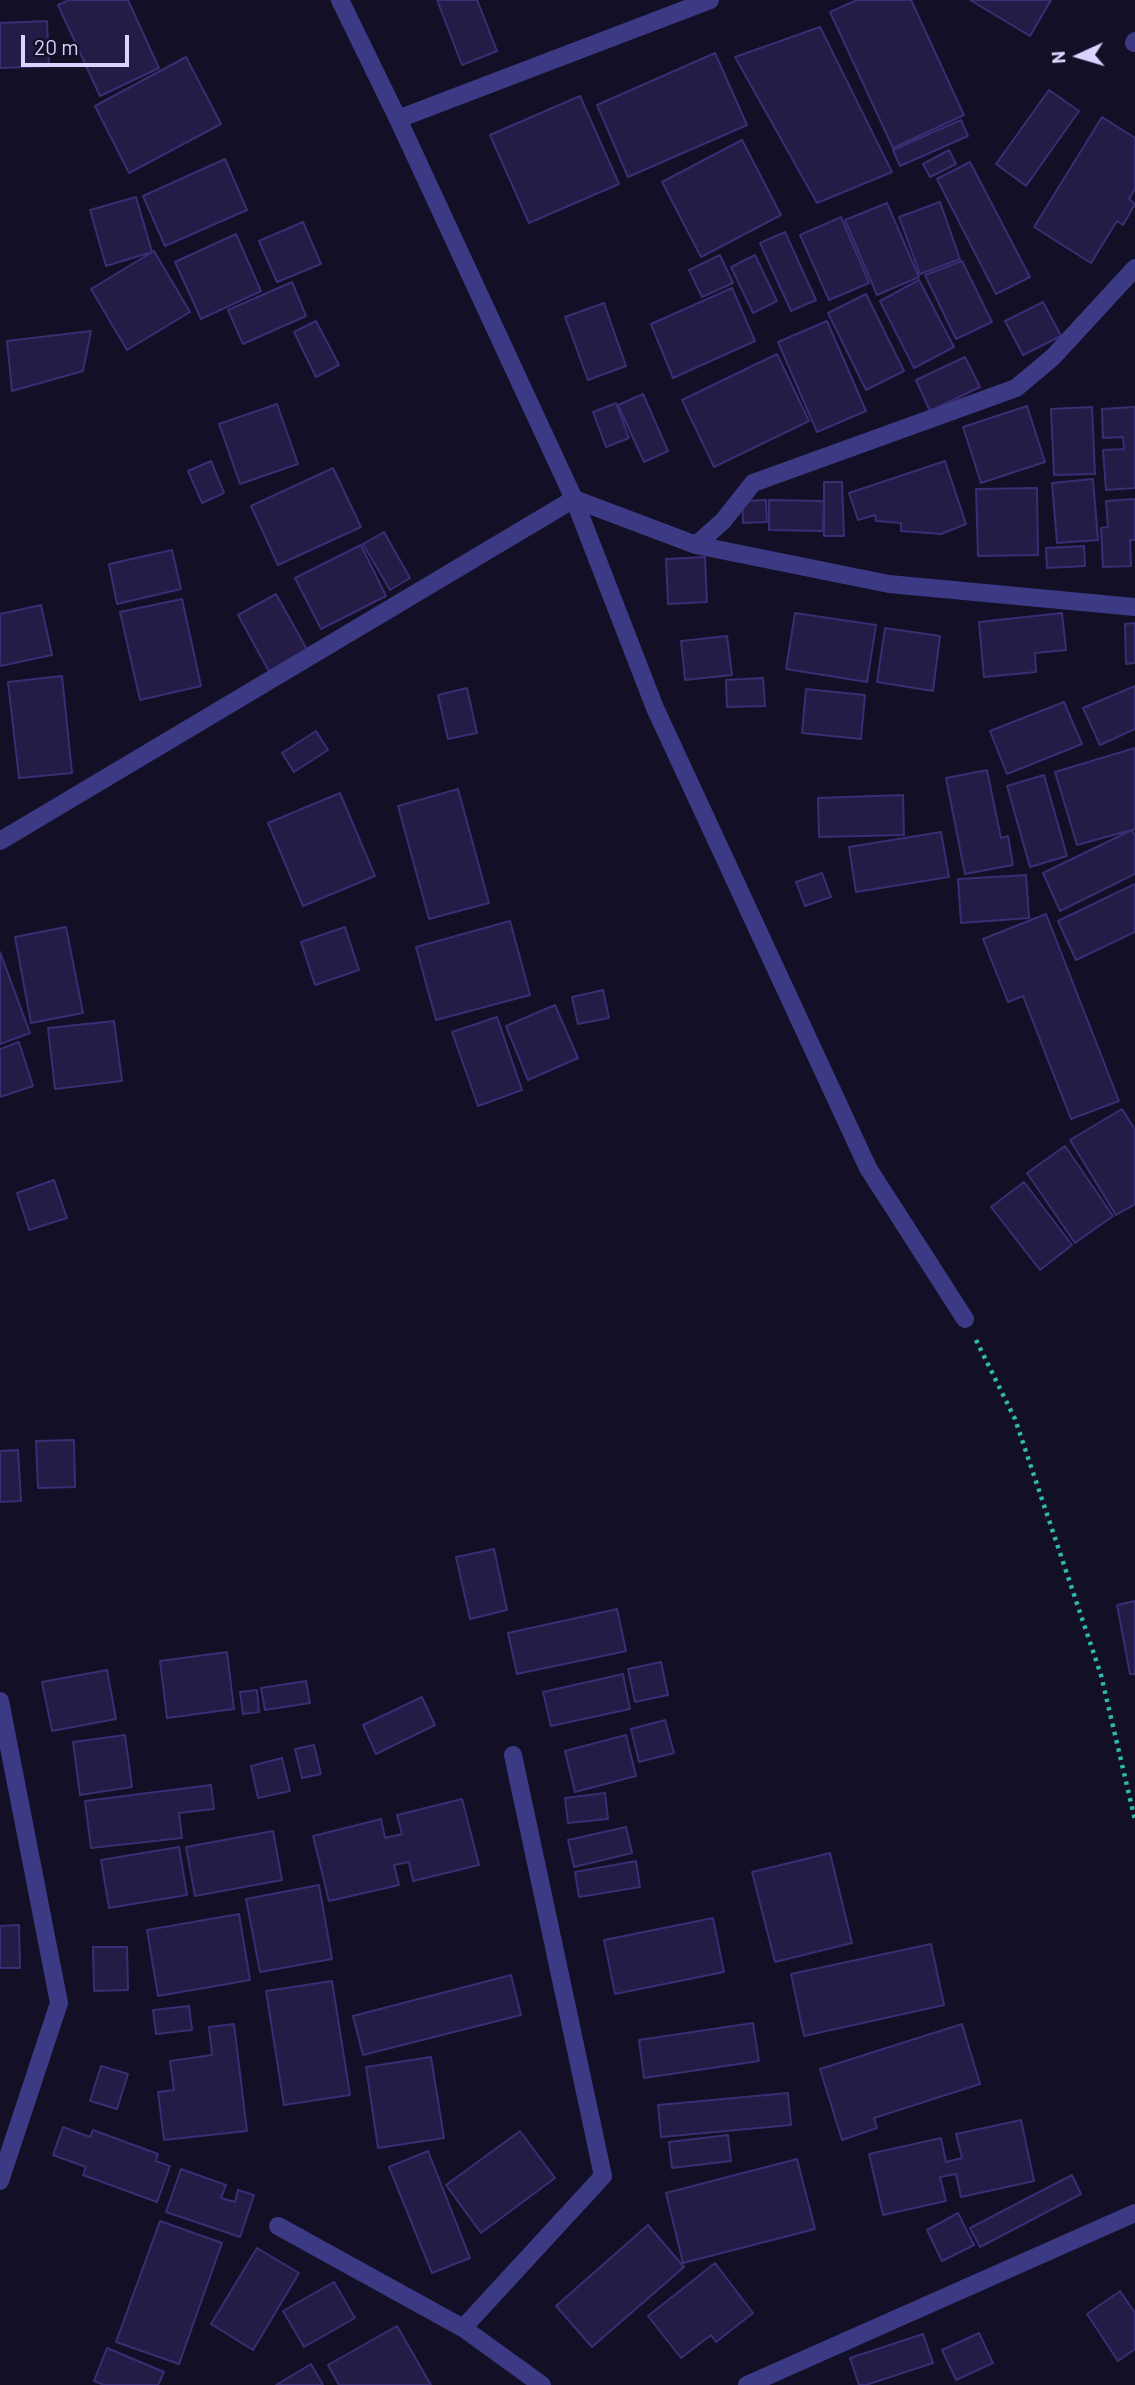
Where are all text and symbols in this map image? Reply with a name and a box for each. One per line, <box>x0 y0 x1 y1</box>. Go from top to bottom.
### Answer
scale bar <box>24 21 133 65</box>
north arrow <box>1044 21 1114 91</box>
text: 20 m <box>34 34 79 59</box>
text: N <box>1046 50 1069 65</box>

